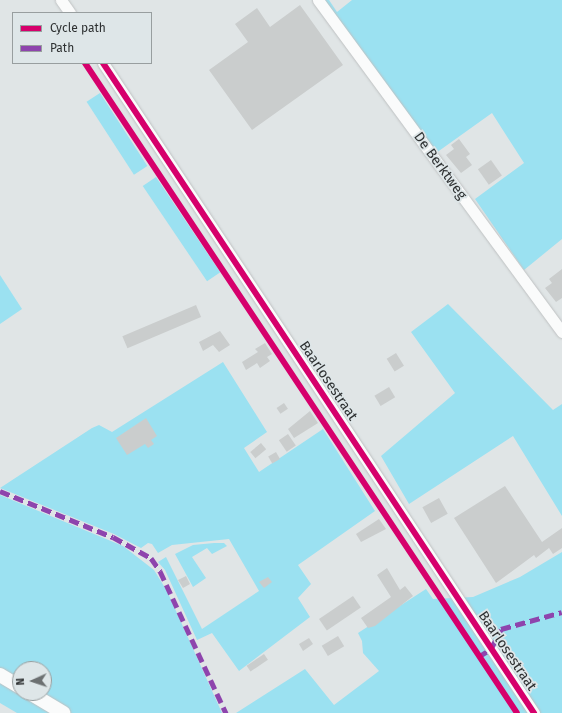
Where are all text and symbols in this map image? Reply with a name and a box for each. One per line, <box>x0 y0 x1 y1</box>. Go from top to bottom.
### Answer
legend <box>12 12 152 64</box>
text: Cycle path <box>50 21 106 35</box>
text: Path <box>50 41 74 55</box>
street label: De Berktweg <box>410 129 470 203</box>
street label: Baarlosestraat <box>295 338 361 424</box>
street label: Baarlosestraat <box>474 608 540 694</box>
north arrow <box>12 661 52 701</box>
text: N <box>14 678 27 686</box>

